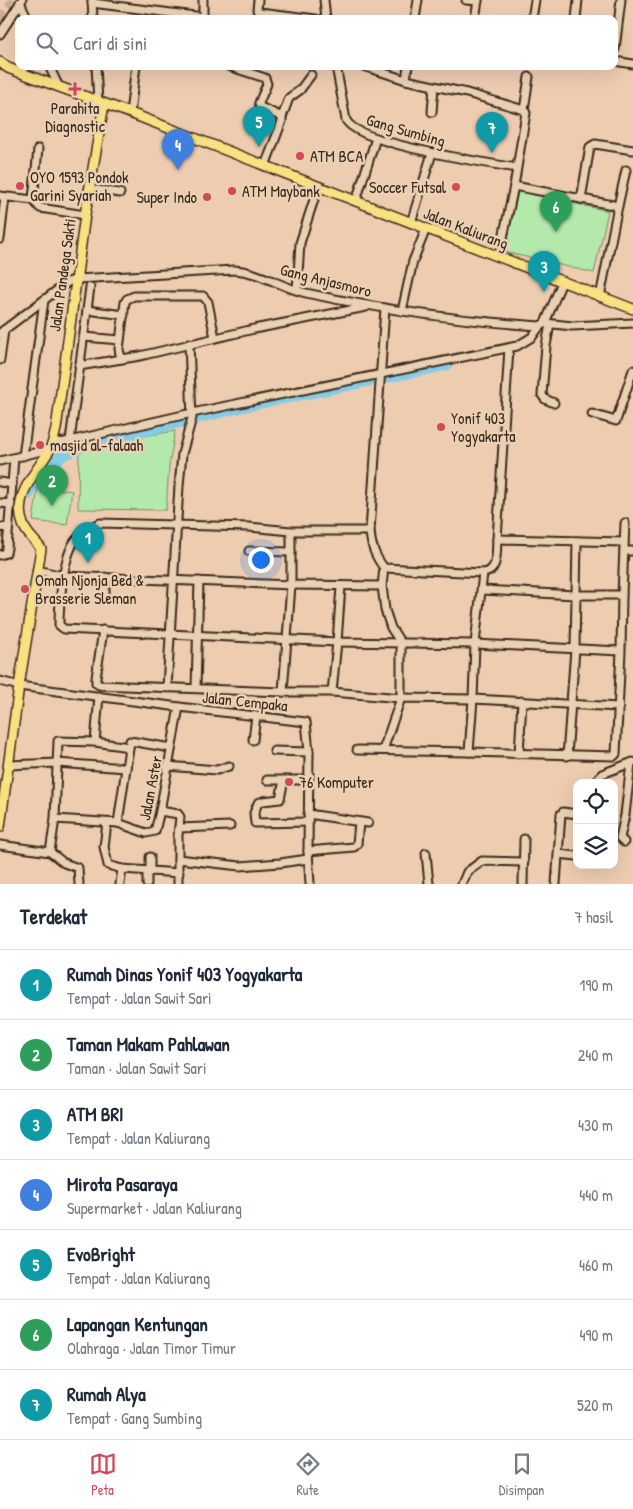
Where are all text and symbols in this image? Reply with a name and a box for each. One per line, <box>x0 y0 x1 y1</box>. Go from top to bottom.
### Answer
search box <box>15 15 618 70</box>
icon: search <box>33 29 61 57</box>
text: Cari di sini <box>73 30 147 56</box>
marker: Parahita Diagnostic <box>68 82 82 96</box>
place label: Parahita Diagnostic <box>45 97 106 137</box>
pin: 5 <box>243 106 275 147</box>
street label: Gang Sumbing <box>364 108 448 152</box>
pin: 7 <box>476 112 508 153</box>
pin: 4 <box>162 129 194 170</box>
place label: ATM BCA <box>310 145 363 167</box>
marker: ATM BCA <box>294 150 306 162</box>
place label: OYO 1593 Pondok Garini Syariah <box>30 166 129 206</box>
place label: Soccer Futsal <box>369 176 447 198</box>
marker: OYO 1593 Pondok Garini Syariah <box>14 180 26 192</box>
place label: ATM Maybank <box>242 180 320 202</box>
marker: Soccer Futsal <box>450 181 462 193</box>
marker: ATM Maybank <box>226 185 238 197</box>
place label: Super Indo <box>137 186 198 208</box>
marker: Super Indo <box>201 191 213 203</box>
pin: 6 <box>540 191 572 232</box>
street label: Jalan Kaliurang <box>420 202 512 254</box>
street label: Jalan Pandega Sakti <box>43 217 81 333</box>
pin: 3 <box>528 251 560 292</box>
street label: Gang Anjasmoro <box>278 258 374 302</box>
place label: Yonif 403 Yogyakarta <box>451 407 516 447</box>
marker: Yonif 403 Yogyakarta <box>435 421 447 433</box>
place label: masjid al-falaah <box>50 434 143 456</box>
marker: masjid al-falaah <box>34 439 46 451</box>
pin: 2 <box>36 465 68 506</box>
pin: 1 <box>72 522 104 563</box>
your location <box>248 547 274 573</box>
place label: Omah Njonja Bed & Brasserie Sleman <box>35 569 144 609</box>
marker: Omah Njonja Bed & Brasserie Sleman <box>19 583 31 595</box>
street label: Jalan Cempaka <box>201 686 289 716</box>
street label: Jalan Aster <box>133 754 167 822</box>
place label: 76 Komputer <box>299 771 374 793</box>
marker: 76 Komputer <box>283 776 295 788</box>
map controls <box>573 779 618 869</box>
button: locate <box>573 779 618 824</box>
button: layers <box>573 824 618 869</box>
text: Terdekat <box>20 902 87 931</box>
text: 7 hasil <box>574 906 613 928</box>
text: Rumah Dinas Yonif 403 Yogyakarta <box>67 961 302 987</box>
text: 1 <box>33 974 39 996</box>
text: 190 m <box>580 974 613 996</box>
text: Tempat · Jalan Sawit Sari <box>67 987 212 1009</box>
text: Taman Makam Pahlawan <box>67 1031 230 1057</box>
text: 2 <box>32 1044 40 1066</box>
text: 240 m <box>578 1044 613 1066</box>
text: Taman · Jalan Sawit Sari <box>67 1057 207 1079</box>
text: ATM BRI <box>67 1101 124 1127</box>
text: 3 <box>32 1114 40 1136</box>
text: 430 m <box>578 1114 613 1136</box>
text: Tempat · Jalan Kaliurang <box>67 1127 210 1149</box>
text: Mirota Pasaraya <box>67 1171 178 1197</box>
text: 4 <box>33 1184 39 1206</box>
text: 440 m <box>579 1184 613 1206</box>
text: Supermarket · Jalan Kaliurang <box>67 1197 242 1219</box>
text: EvoBright <box>67 1241 135 1267</box>
text: 5 <box>33 1254 39 1276</box>
text: 460 m <box>579 1254 613 1276</box>
text: Tempat · Jalan Kaliurang <box>67 1267 210 1289</box>
text: Lapangan Kentungan <box>67 1311 208 1337</box>
text: 6 <box>33 1324 39 1346</box>
text: 490 m <box>579 1324 613 1346</box>
text: Olahraga · Jalan Timor Timur <box>67 1337 236 1359</box>
text: Rumah Alya <box>67 1381 146 1407</box>
text: 7 <box>32 1394 40 1416</box>
text: 520 m <box>577 1394 613 1416</box>
text: Tempat · Gang Sumbing <box>67 1407 202 1429</box>
tab: Peta <box>89 1450 117 1499</box>
tab: Rute <box>294 1450 322 1499</box>
tab: Disimpan <box>499 1450 544 1499</box>

